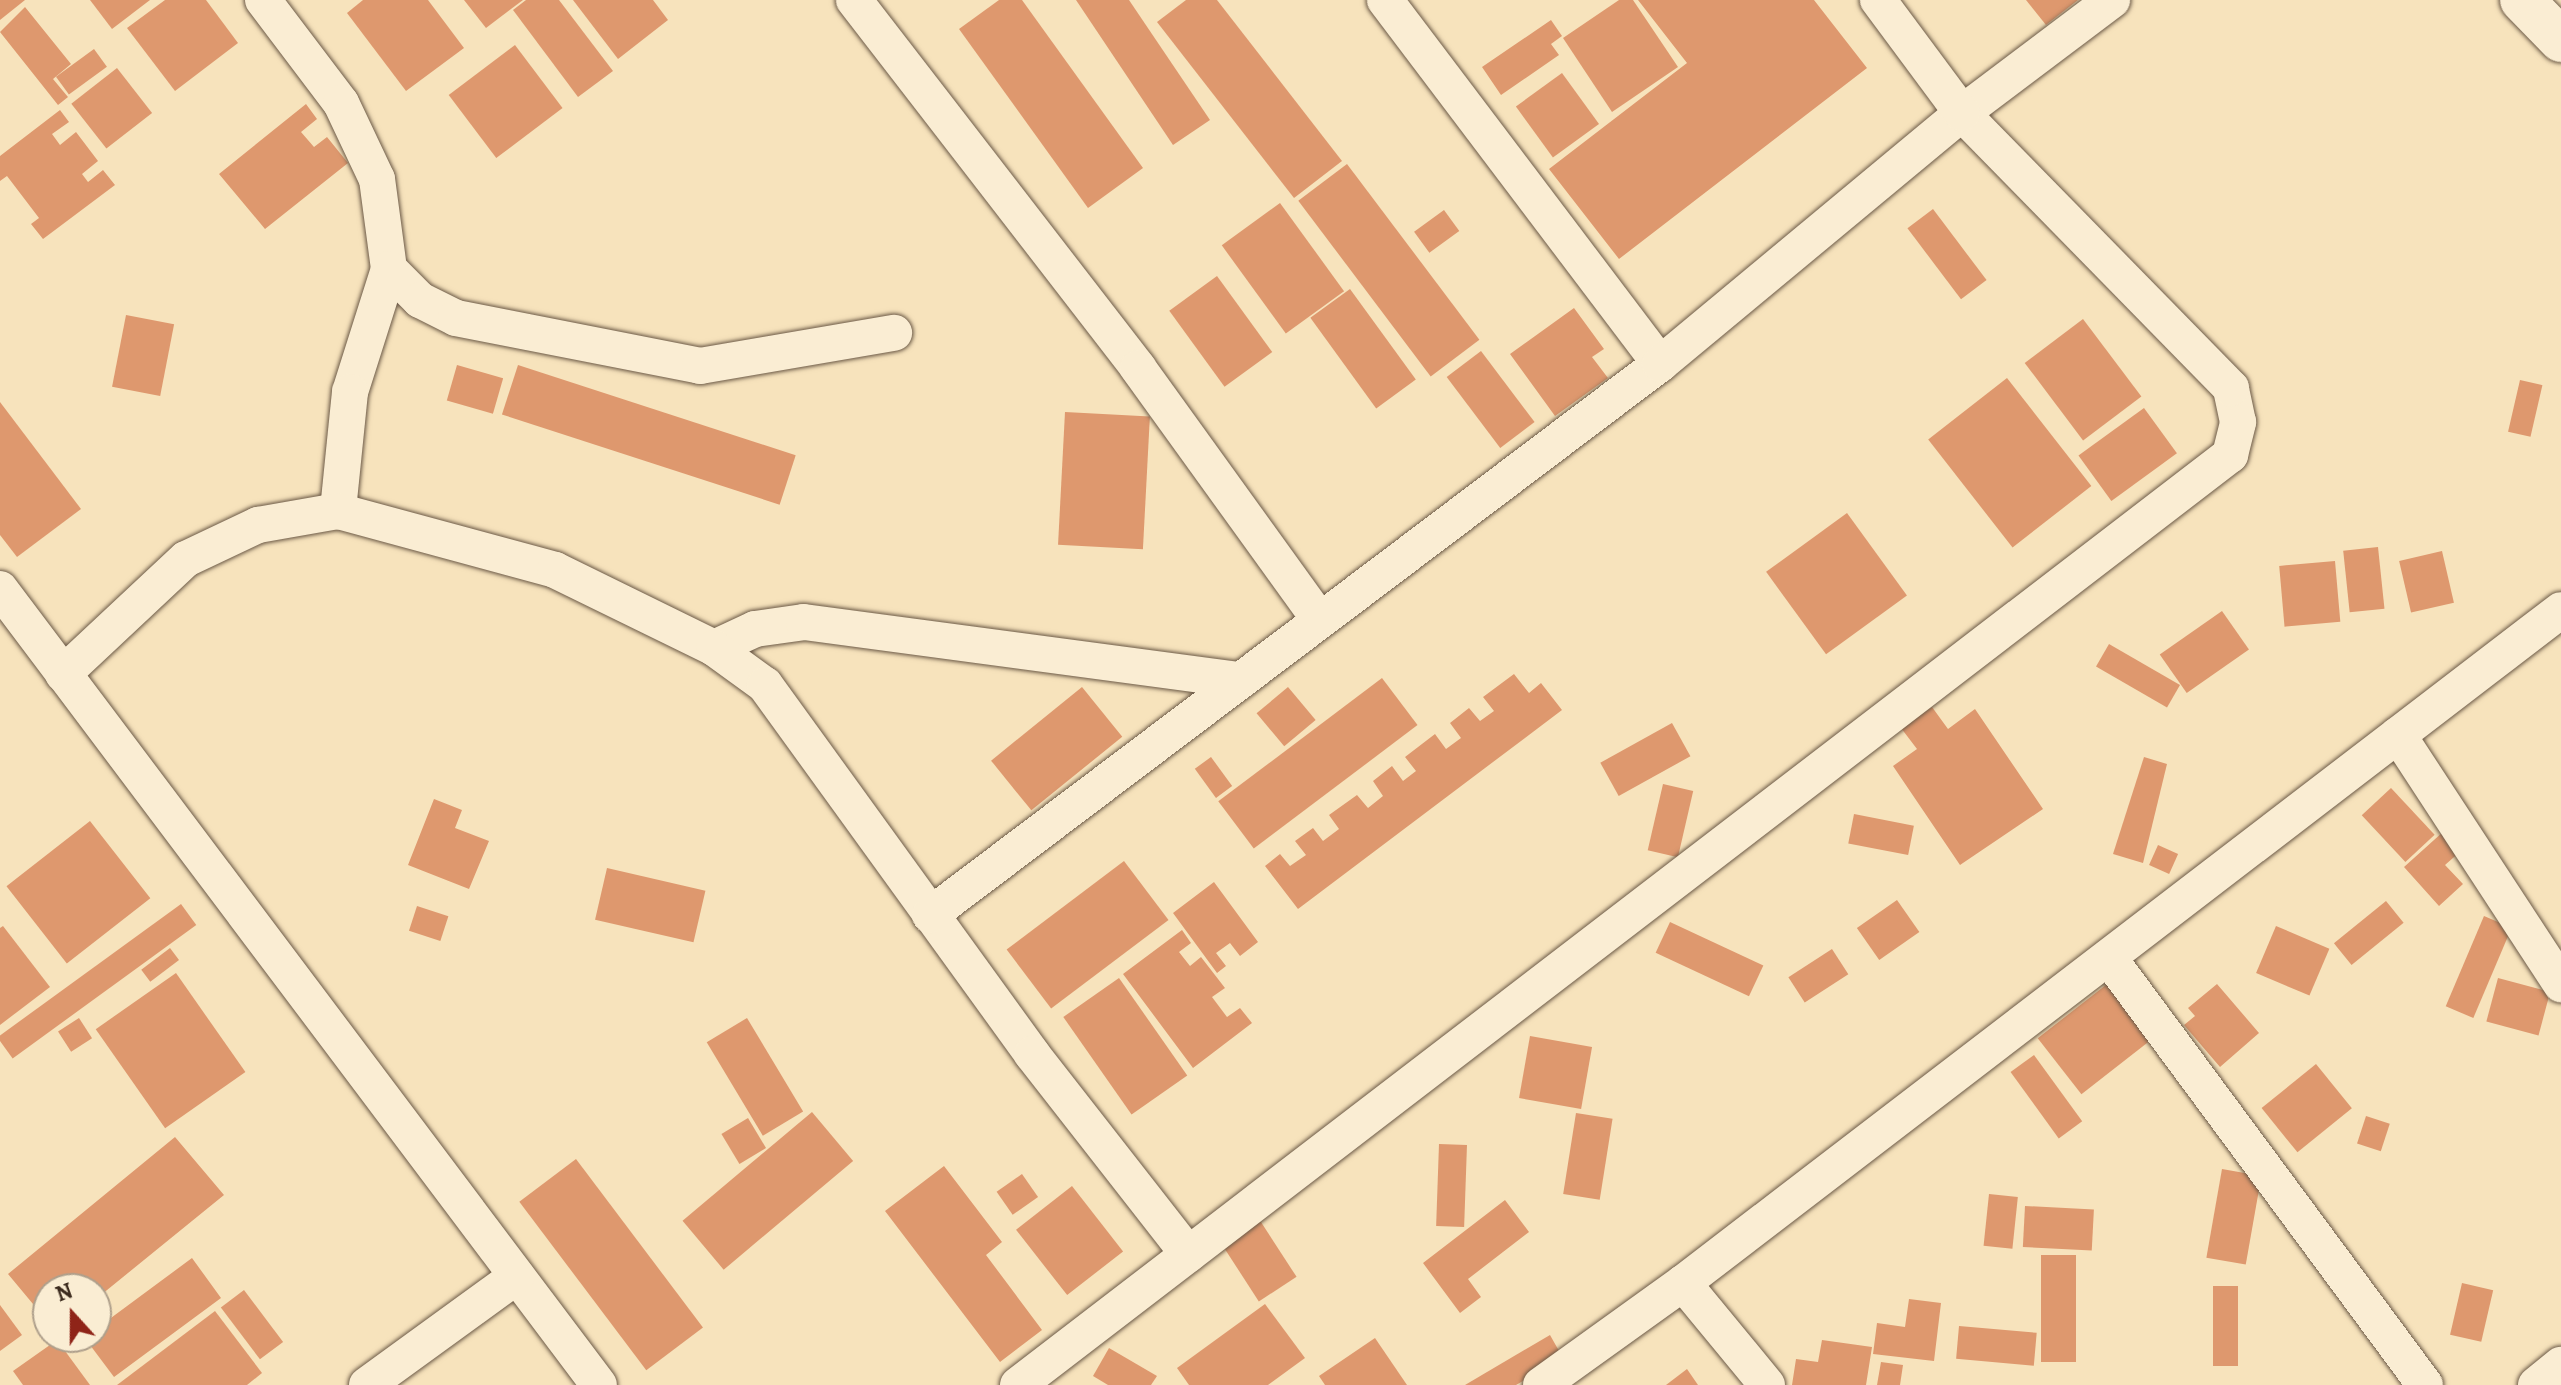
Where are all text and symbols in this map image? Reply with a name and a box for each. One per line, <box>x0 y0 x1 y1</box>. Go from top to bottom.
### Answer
north arrow <box>32 1273 112 1353</box>
text: N <box>51 1276 77 1309</box>

